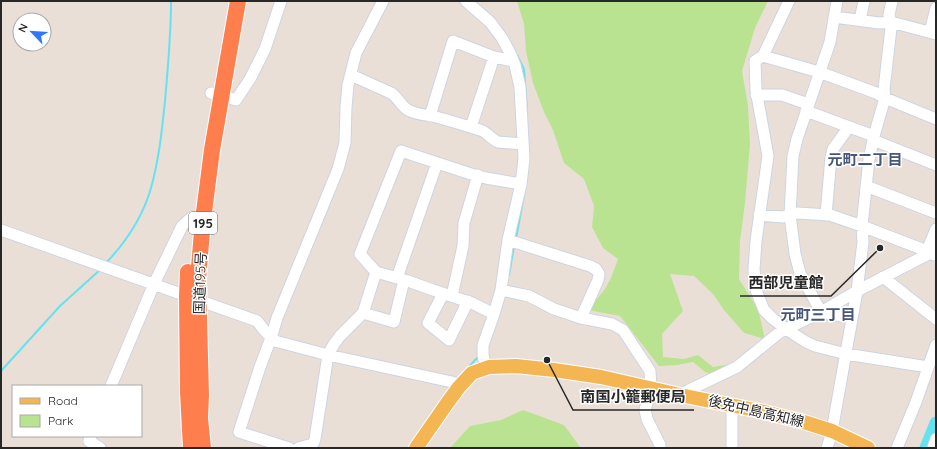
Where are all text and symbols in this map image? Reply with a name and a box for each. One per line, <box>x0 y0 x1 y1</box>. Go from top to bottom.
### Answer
north arrow <box>12 12 52 52</box>
text: N <box>15 21 31 34</box>
district label: 元町二丁目 <box>827 150 903 169</box>
road number: 195 <box>189 212 217 234</box>
street label: 国道195号 <box>190 251 210 315</box>
callout: 西部児童館 <box>740 269 831 296</box>
text: 西部児童館 <box>748 273 824 292</box>
district label: 元町三丁目 <box>780 305 856 324</box>
callout: 南国小籠郵便局 <box>573 383 694 410</box>
legend <box>12 385 142 437</box>
text: 南国小籠郵便局 <box>580 387 686 406</box>
street label: 後免中島高知線 <box>706 391 806 431</box>
text: Road <box>48 393 78 408</box>
text: Park <box>48 413 73 428</box>

